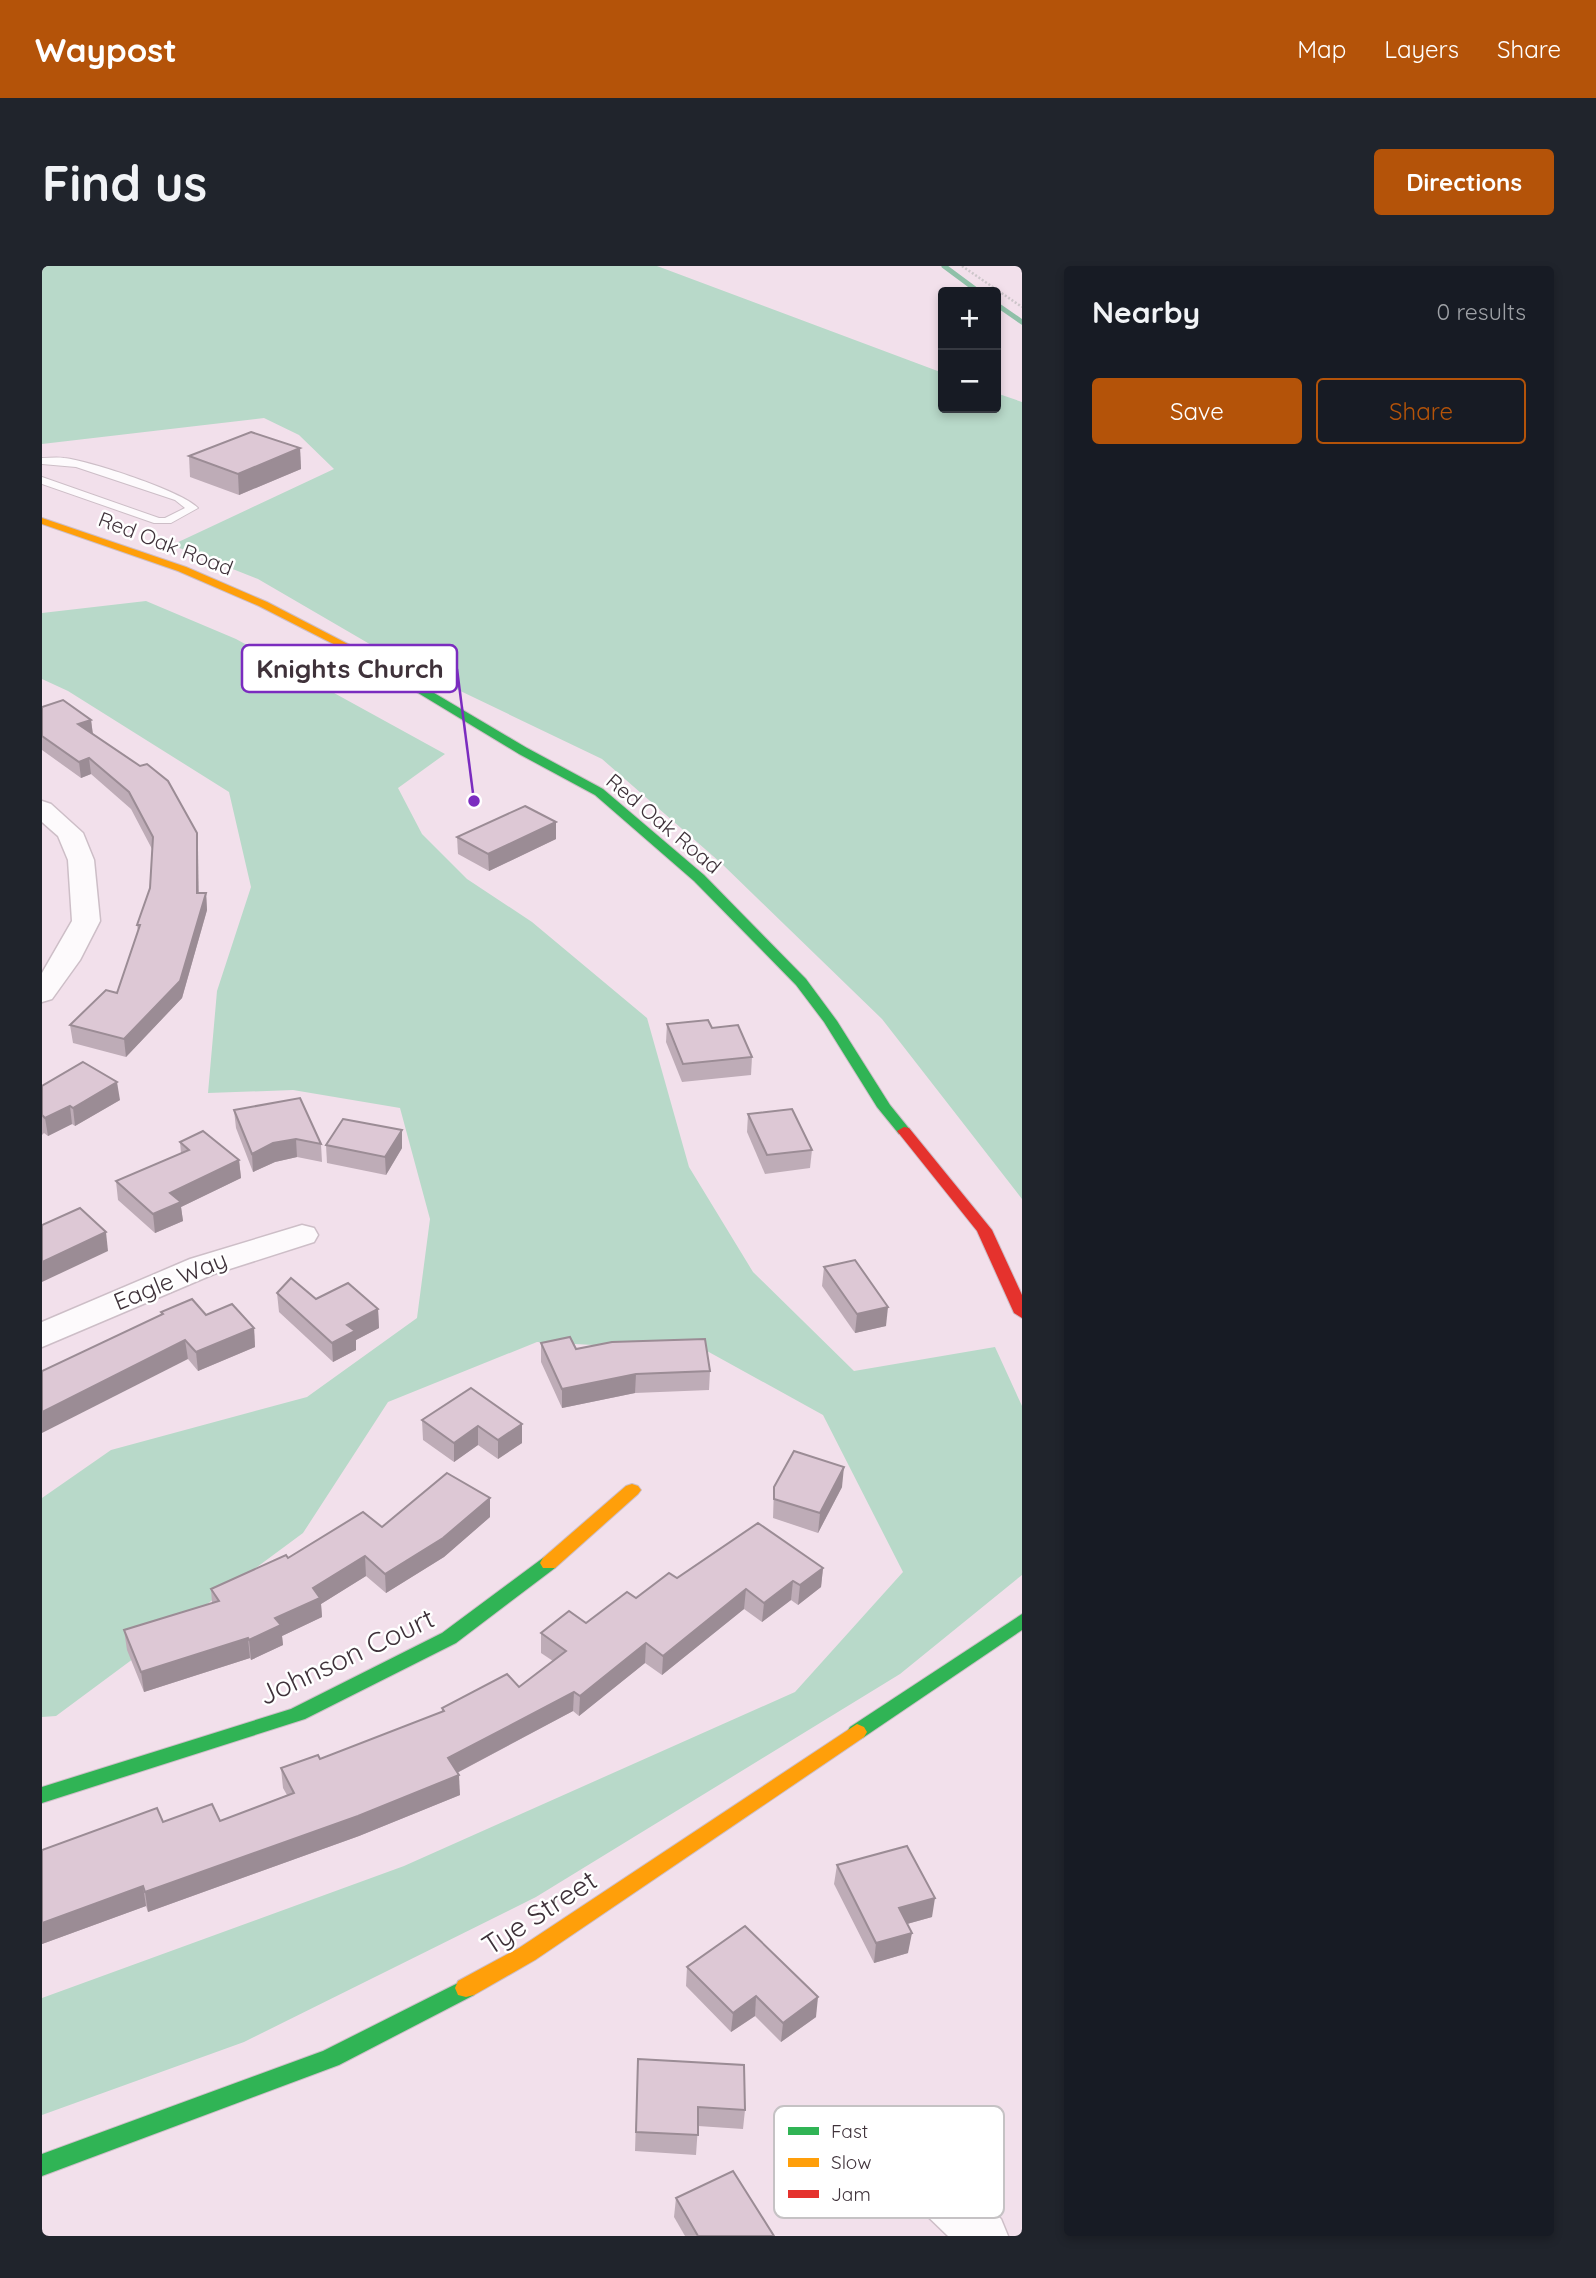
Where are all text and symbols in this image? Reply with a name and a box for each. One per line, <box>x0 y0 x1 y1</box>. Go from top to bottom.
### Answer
text: Waypost <box>35 29 177 70</box>
text: Map <box>1297 34 1346 64</box>
text: Layers <box>1384 34 1459 64</box>
text: Share <box>1497 34 1561 64</box>
button: Directions <box>1374 149 1554 215</box>
text: Find us <box>42 152 207 213</box>
map controls <box>938 287 1001 413</box>
button: + <box>938 287 1001 350</box>
text: Nearby <box>1092 293 1200 331</box>
text: 0 results <box>1437 297 1526 326</box>
button: − <box>938 350 1001 413</box>
button: Save <box>1092 378 1302 444</box>
button: Share <box>1316 378 1526 444</box>
street label: Red Oak Road <box>95 505 237 581</box>
callout: Knights Church <box>242 645 457 692</box>
text: Knights Church <box>256 652 444 685</box>
street label: Red Oak Road <box>601 767 727 879</box>
street label: Eagle Way <box>109 1244 231 1316</box>
street label: Johnson Court <box>252 1600 440 1712</box>
street label: Tye Street <box>475 1862 603 1962</box>
legend <box>774 2106 1004 2218</box>
text: Fast <box>831 2119 868 2143</box>
text: Slow <box>831 2150 872 2174</box>
text: Jam <box>831 2182 871 2206</box>

